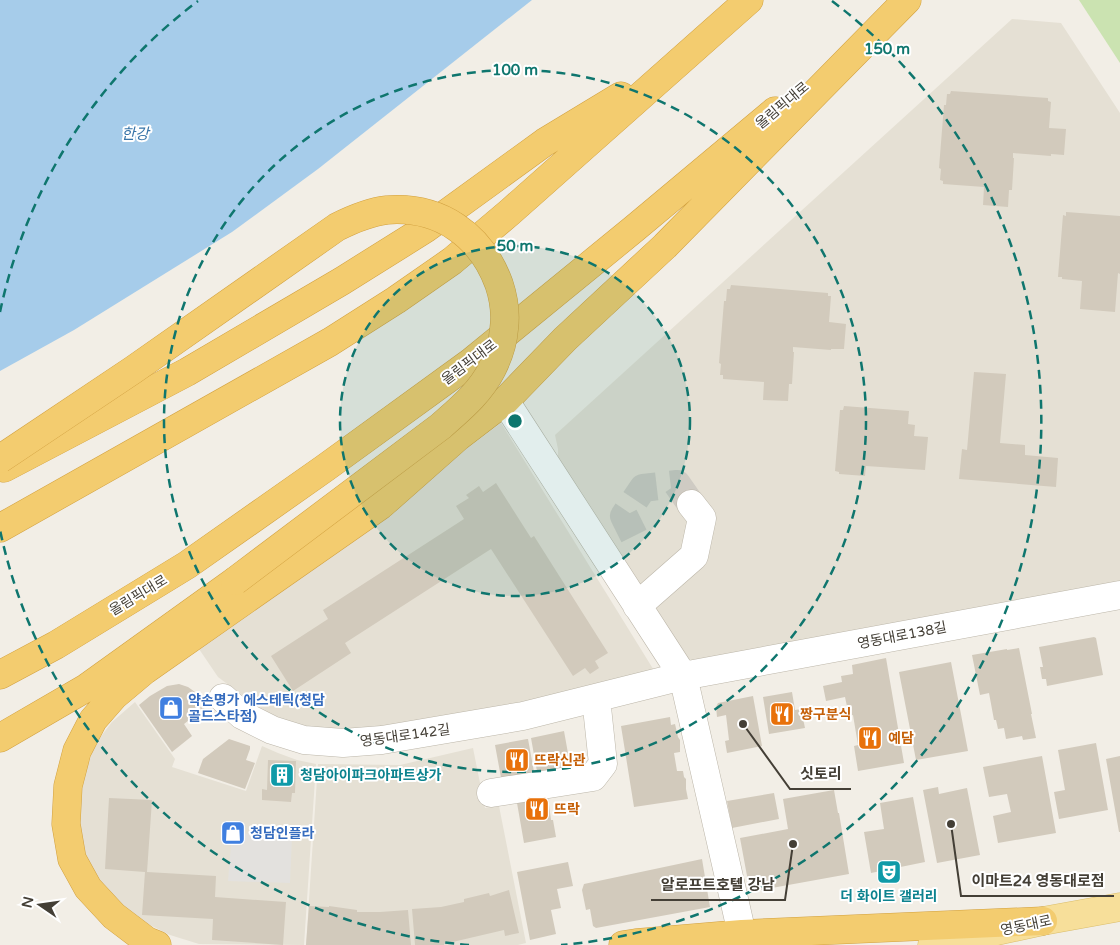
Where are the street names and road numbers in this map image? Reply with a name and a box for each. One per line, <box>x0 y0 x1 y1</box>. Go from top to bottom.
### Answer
street label: 올림픽대로 <box>752 78 813 133</box>
street label: 올림픽대로 <box>438 336 500 389</box>
street label: 올림픽대로 <box>106 571 170 619</box>
street label: 영동대로138길 <box>856 618 948 652</box>
street label: 영동대로142길 <box>359 721 451 750</box>
street label: 영동대로 <box>999 912 1053 939</box>

